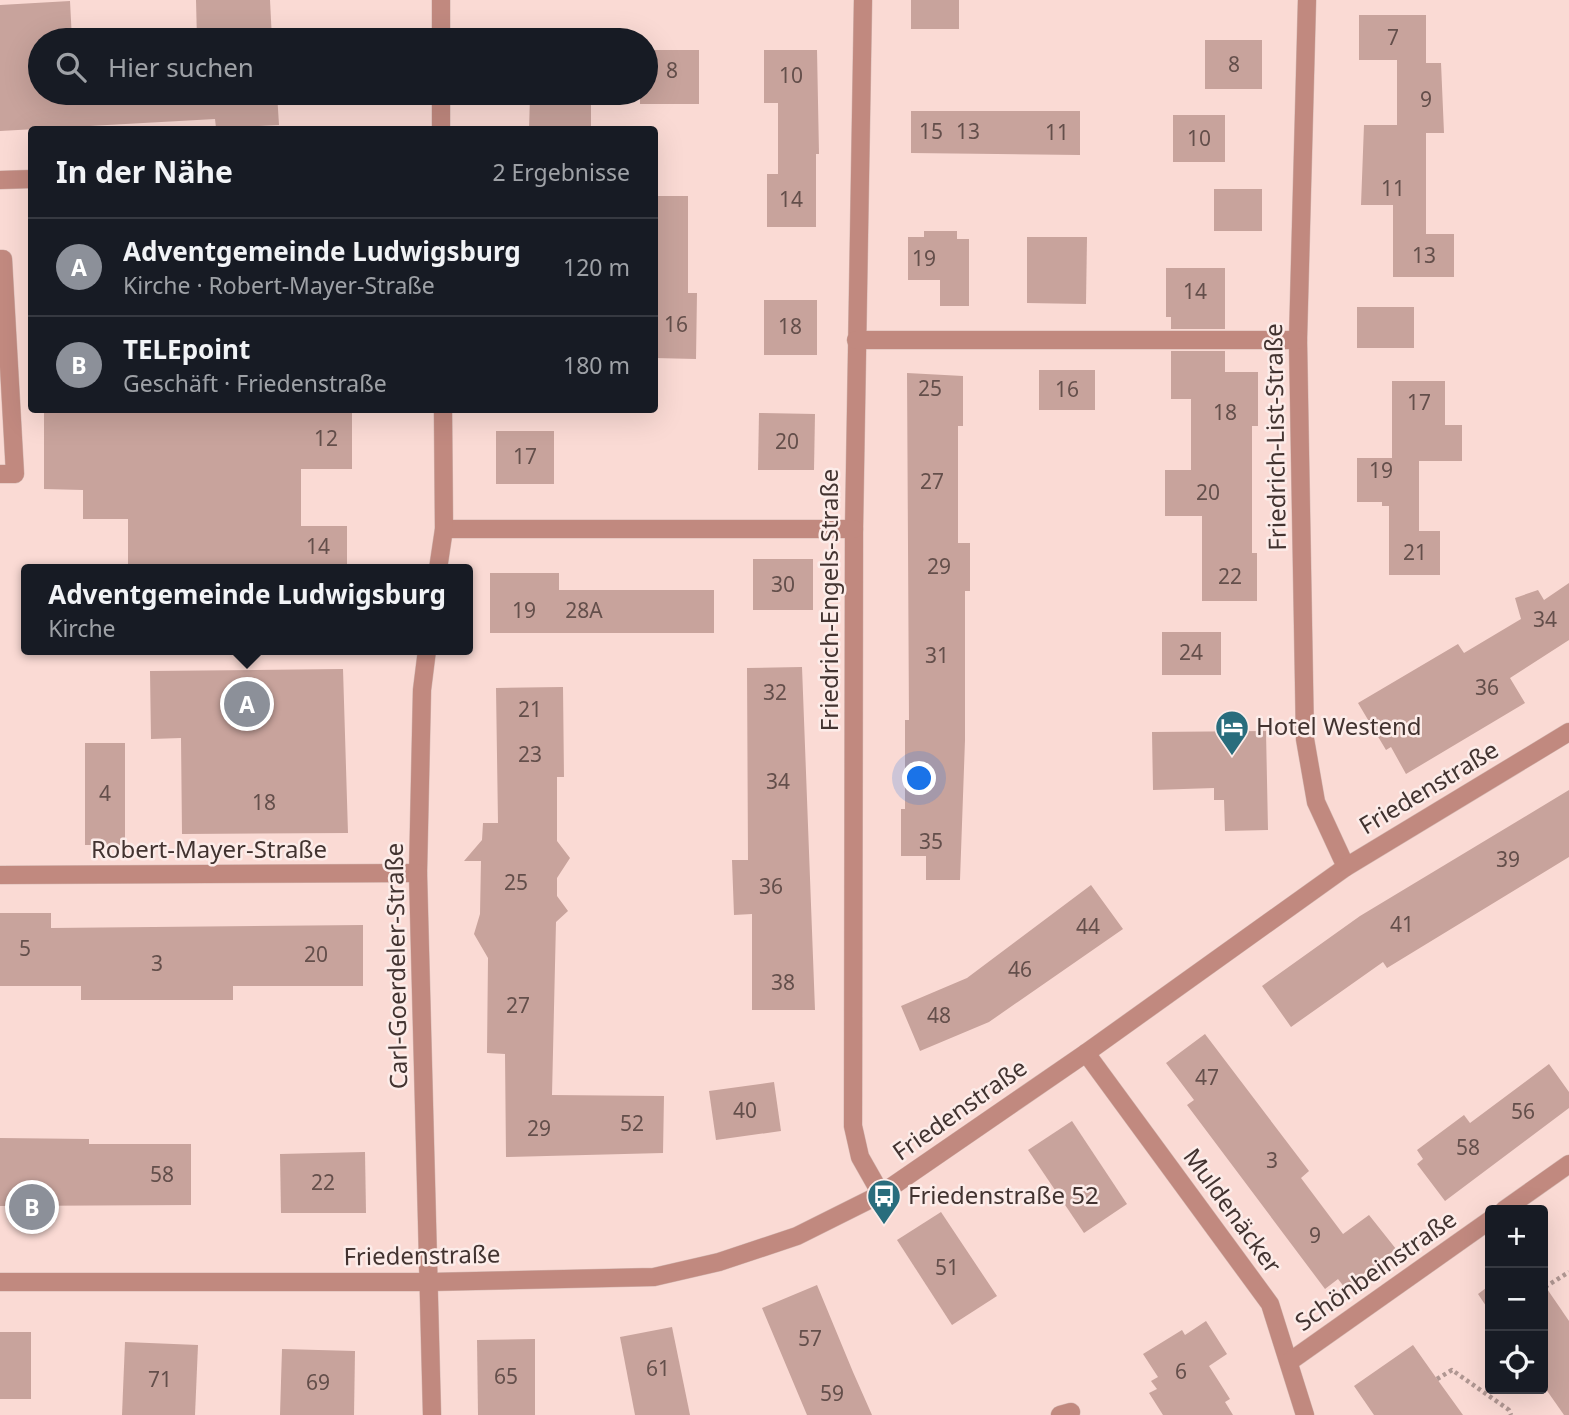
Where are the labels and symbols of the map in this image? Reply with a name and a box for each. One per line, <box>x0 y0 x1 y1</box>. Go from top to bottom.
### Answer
house number: 7 <box>1387 23 1399 51</box>
house number: 8 <box>1228 50 1240 78</box>
house number: 8 <box>666 56 678 84</box>
house number: 10 <box>779 61 803 89</box>
house number: 9 <box>1420 85 1432 113</box>
house number: 15 <box>919 117 943 145</box>
house number: 13 <box>956 117 980 145</box>
house number: 11 <box>1045 118 1069 146</box>
house number: 10 <box>1187 124 1211 152</box>
house number: 11 <box>1381 174 1405 202</box>
house number: 14 <box>779 185 803 213</box>
house number: 13 <box>1412 241 1436 269</box>
house number: 19 <box>912 244 936 272</box>
house number: 14 <box>1183 277 1207 305</box>
house number: 16 <box>664 310 688 338</box>
house number: 18 <box>778 312 802 340</box>
street label: Friedrich-List-Straße <box>1256 323 1293 551</box>
house number: 25 <box>918 374 942 402</box>
house number: 16 <box>1055 375 1079 403</box>
house number: 17 <box>1407 388 1431 416</box>
house number: 18 <box>1213 398 1237 426</box>
house number: 12 <box>314 424 338 452</box>
house number: 20 <box>775 427 799 455</box>
house number: 17 <box>513 442 537 470</box>
house number: 19 <box>1369 456 1393 484</box>
house number: 27 <box>920 467 944 495</box>
street label: Friedrich-Engels-Straße <box>812 469 845 731</box>
house number: 20 <box>1196 478 1220 506</box>
house number: 14 <box>306 532 330 560</box>
house number: 21 <box>1403 538 1427 566</box>
house number: 29 <box>927 552 951 580</box>
house number: 22 <box>1218 562 1242 590</box>
house number: 30 <box>771 570 795 598</box>
house number: 19 <box>512 596 536 624</box>
house number: 28A <box>565 596 603 624</box>
house number: 34 <box>1533 605 1557 633</box>
house number: 24 <box>1179 638 1203 666</box>
house number: 31 <box>925 641 949 669</box>
house number: 36 <box>1475 673 1499 701</box>
pin: A <box>224 678 270 730</box>
house number: 32 <box>763 678 787 706</box>
house number: 21 <box>518 695 542 723</box>
hotel icon: Hotel Westend <box>1213 708 1251 757</box>
place label: Hotel Westend <box>1256 709 1422 742</box>
street label: Friedenstraße <box>1352 732 1504 841</box>
house number: 23 <box>518 740 542 768</box>
your location <box>902 761 936 795</box>
house number: 34 <box>766 767 790 795</box>
house number: 4 <box>99 779 111 807</box>
house number: 18 <box>252 788 276 816</box>
house number: 35 <box>919 827 943 855</box>
street label: Robert-Mayer-Straße <box>91 832 327 865</box>
street label: Carl-Goerdeler-Straße <box>377 842 414 1090</box>
house number: 39 <box>1496 845 1520 873</box>
house number: 25 <box>504 868 528 896</box>
house number: 36 <box>759 872 783 900</box>
house number: 41 <box>1390 910 1414 938</box>
house number: 44 <box>1076 912 1100 940</box>
house number: 5 <box>19 934 31 962</box>
house number: 20 <box>304 940 328 968</box>
house number: 3 <box>151 949 163 977</box>
house number: 46 <box>1008 955 1032 983</box>
house number: 38 <box>771 968 795 996</box>
house number: 27 <box>506 991 530 1019</box>
house number: 48 <box>927 1001 951 1029</box>
street label: Friedenstraße <box>885 1050 1033 1167</box>
house number: 47 <box>1195 1063 1219 1091</box>
house number: 40 <box>733 1096 757 1124</box>
house number: 56 <box>1511 1097 1535 1125</box>
house number: 52 <box>620 1109 644 1137</box>
house number: 29 <box>527 1114 551 1142</box>
house number: 58 <box>1456 1133 1480 1161</box>
street label: Muldenäcker <box>1177 1141 1290 1279</box>
house number: 3 <box>1266 1146 1278 1174</box>
house number: 58 <box>150 1160 174 1188</box>
house number: 22 <box>311 1168 335 1196</box>
bus stop icon: Friedenstraße 52 <box>865 1177 903 1226</box>
place label: Friedenstraße 52 <box>908 1178 1099 1211</box>
pin: B <box>9 1181 55 1233</box>
street label: Schönbeinstraße <box>1288 1202 1462 1338</box>
house number: 9 <box>1309 1221 1321 1249</box>
street label: Friedenstraße <box>343 1237 501 1272</box>
house number: 51 <box>935 1253 959 1281</box>
house number: 57 <box>798 1324 822 1352</box>
house number: 61 <box>646 1354 670 1382</box>
house number: 6 <box>1175 1357 1187 1385</box>
house number: 65 <box>494 1362 518 1390</box>
house number: 71 <box>148 1365 172 1393</box>
house number: 69 <box>306 1368 330 1396</box>
house number: 59 <box>820 1379 844 1407</box>

